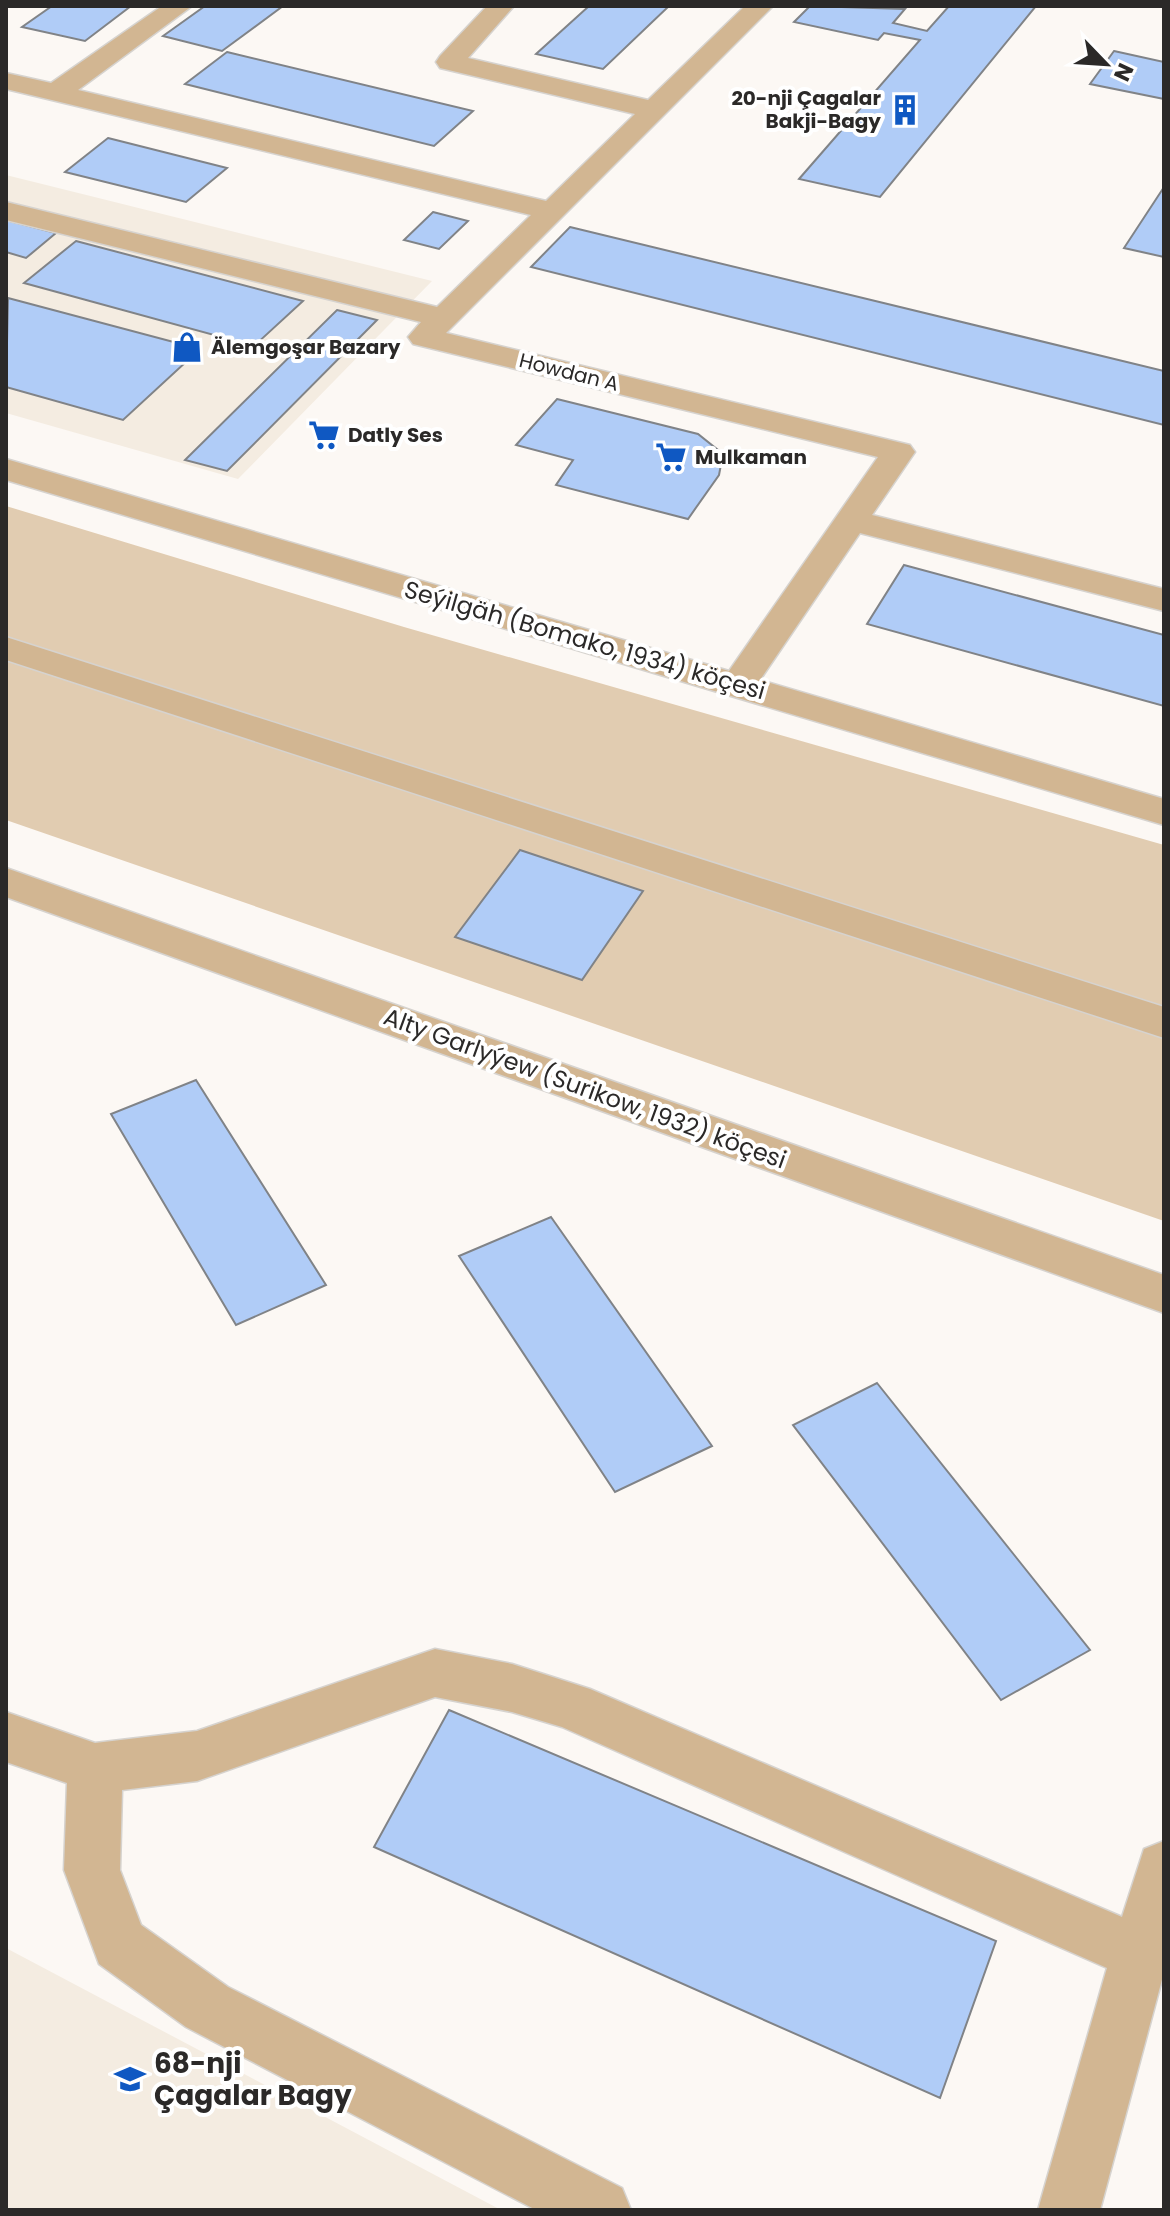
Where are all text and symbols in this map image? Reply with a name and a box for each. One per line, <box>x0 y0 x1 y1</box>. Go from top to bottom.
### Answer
north arrow <box>1066 24 1146 104</box>
text: N <box>1106 58 1141 86</box>
place label: 20-nji Çagalar Bakji-Bagy <box>731 84 881 135</box>
building icon: 20-nji Çagalar Bakji-Bagy <box>888 93 922 127</box>
shop icon: Älemgoşar Bazary <box>170 330 204 364</box>
place label: Älemgoşar Bazary <box>211 333 401 361</box>
street label: Howdan A <box>516 346 622 398</box>
supermarket icon: Datly Ses <box>307 418 341 452</box>
place label: Datly Ses <box>348 421 443 449</box>
supermarket icon: Mulkaman <box>654 440 688 474</box>
place label: Mulkaman <box>695 443 807 471</box>
street label: Seýilgäh (Bomako, 1934) köçesi <box>401 573 769 707</box>
street label: Alty Garlyýew (Surikow, 1932) köçesi <box>379 1000 791 1176</box>
place label: 68-nji Çagalar Bagy <box>154 2044 352 2115</box>
school or university icon: 68-nji Çagalar Bagy <box>113 2062 147 2096</box>

